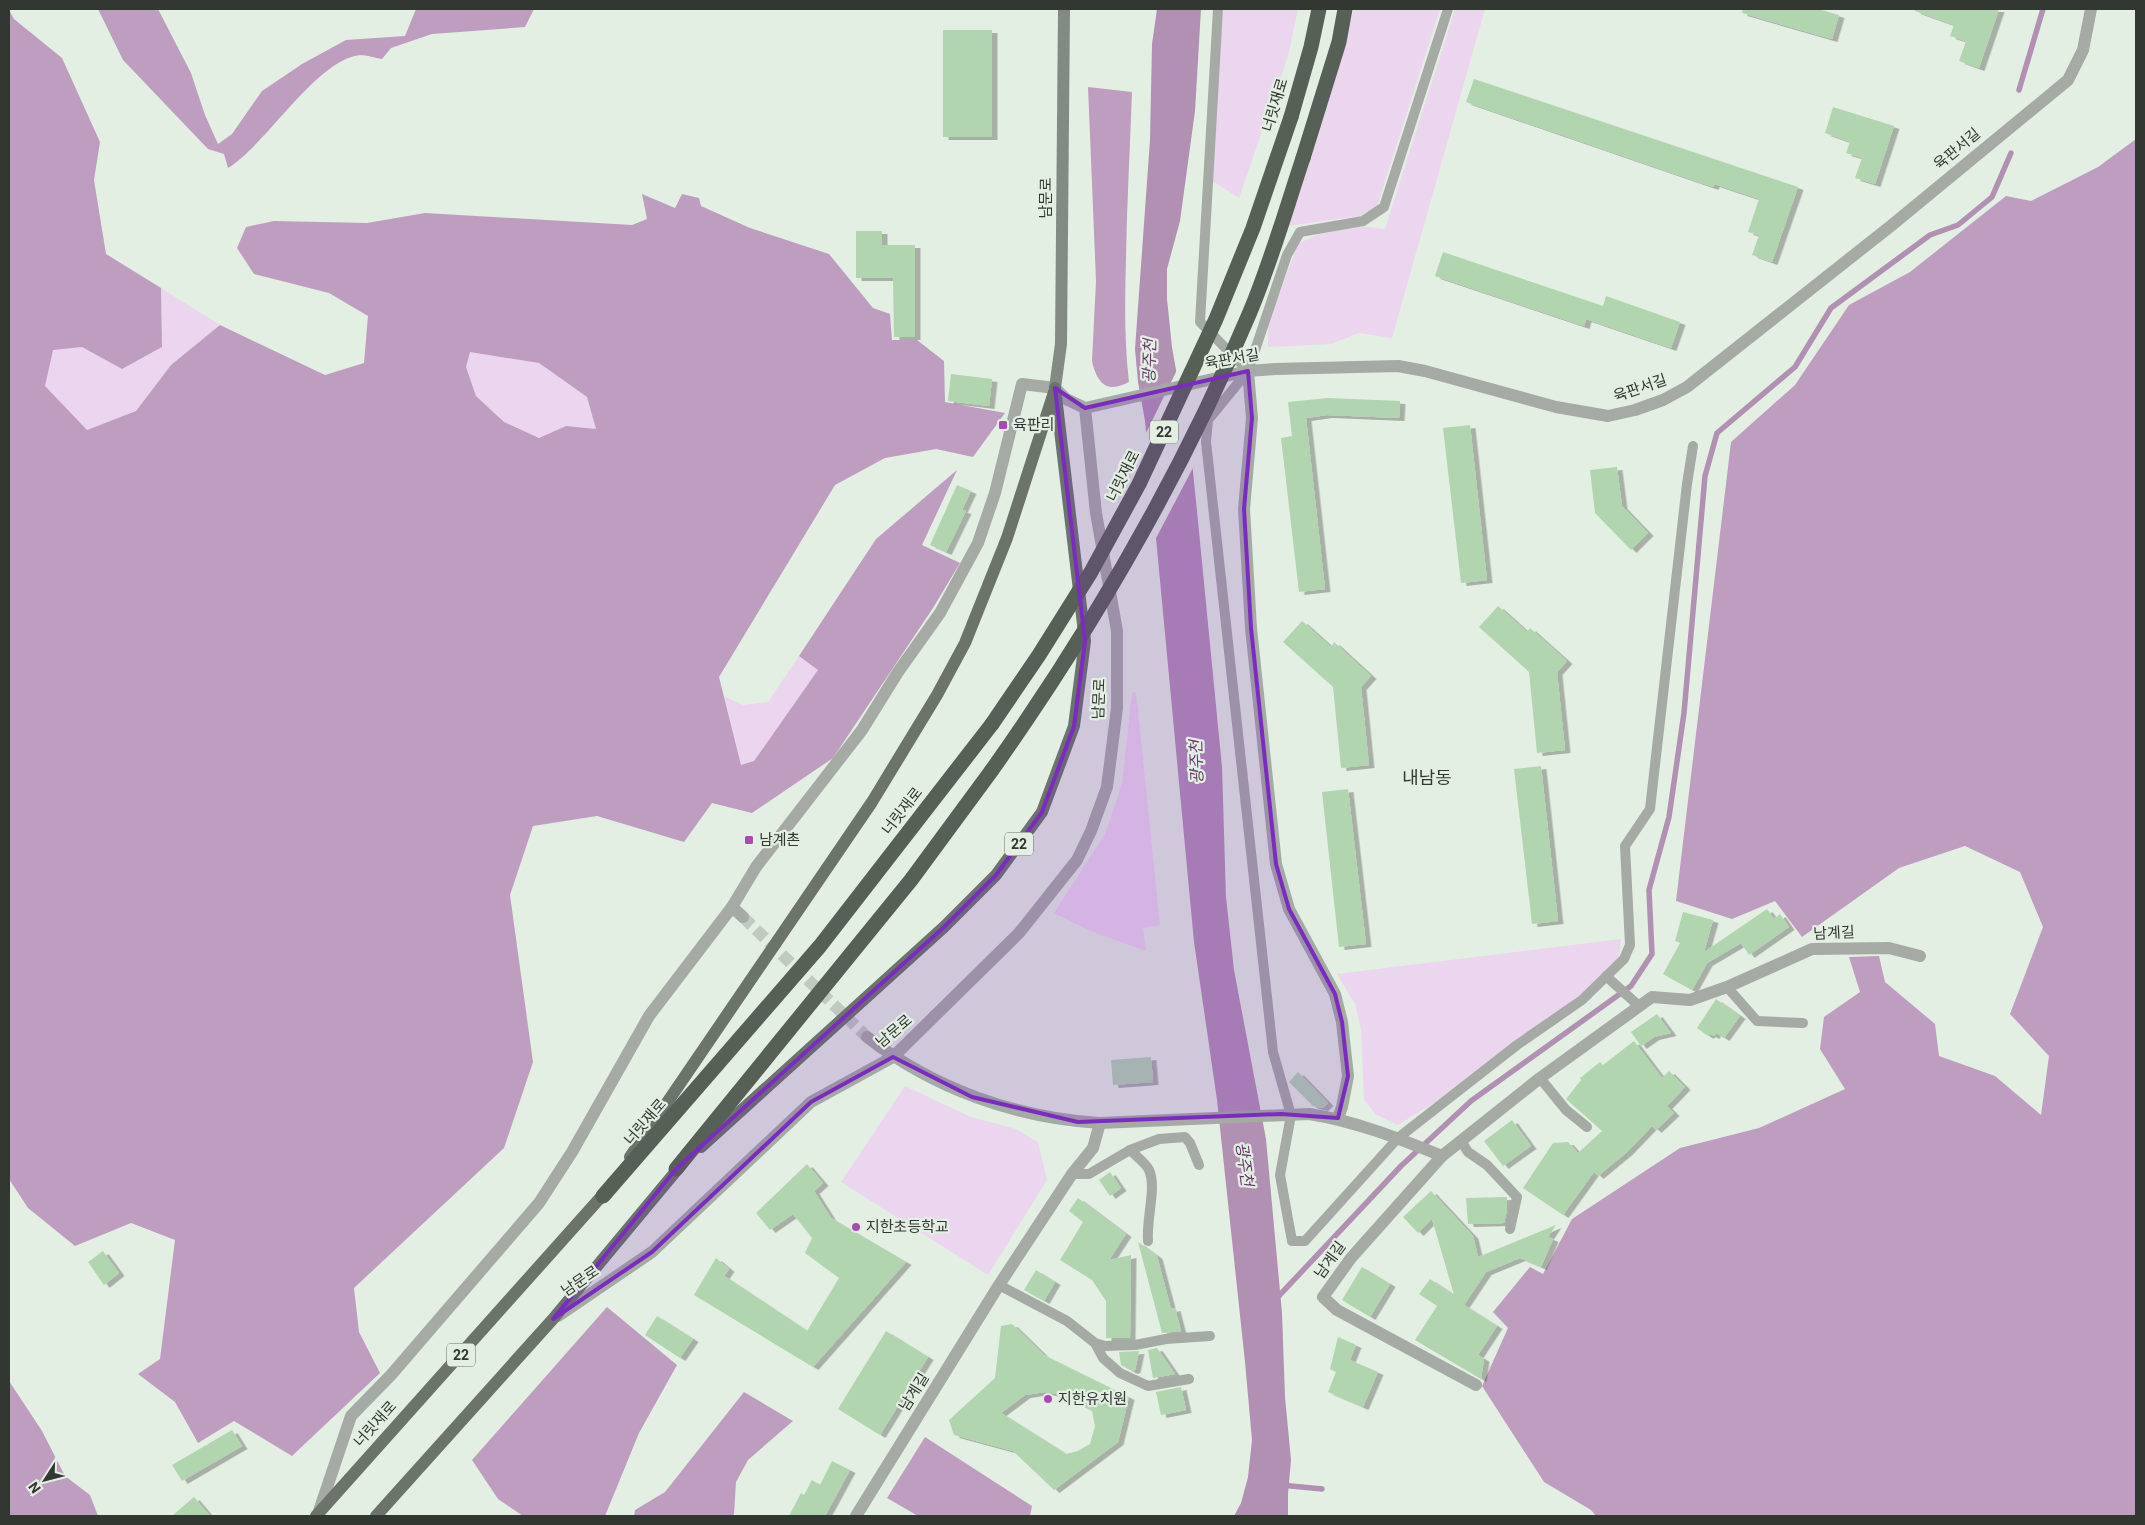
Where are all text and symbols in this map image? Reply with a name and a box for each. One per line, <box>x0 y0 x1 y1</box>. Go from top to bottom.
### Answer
street label: 너릿재로 <box>1258 76 1292 134</box>
street label: 육판서길 <box>1930 124 1984 174</box>
street label: 남문로 <box>1037 177 1055 219</box>
water label: 광주천 <box>1140 336 1159 383</box>
street label: 육판서길 <box>1203 345 1261 373</box>
street label: 육판서길 <box>1611 371 1669 405</box>
place label: 육판리 <box>1013 416 1054 434</box>
marker: 육판리 <box>997 419 1009 431</box>
road number: 22 <box>1150 421 1178 444</box>
street label: 너릿재로 <box>1102 447 1144 505</box>
street label: 남문로 <box>1089 678 1109 720</box>
water label: 광주천 <box>1186 737 1207 784</box>
district label: 내남동 <box>1402 767 1452 788</box>
street label: 너릿재로 <box>878 784 926 838</box>
place label: 남계촌 <box>759 831 800 849</box>
road number: 22 <box>1005 832 1033 856</box>
marker: 남계촌 <box>743 834 755 846</box>
street label: 남계길 <box>1813 923 1855 943</box>
street label: 남문로 <box>872 1011 916 1051</box>
street label: 너릿재로 <box>620 1095 670 1149</box>
water label: 광주천 <box>1232 1141 1257 1190</box>
place label: 지한초등학교 <box>866 1218 949 1236</box>
marker: 지한초등학교 <box>850 1221 862 1233</box>
street label: 남계길 <box>1311 1238 1349 1282</box>
street label: 남문로 <box>558 1262 602 1300</box>
road number: 22 <box>447 1344 475 1366</box>
street label: 남계길 <box>895 1370 933 1414</box>
place label: 지한유치원 <box>1058 1390 1127 1408</box>
marker: 지한유치원 <box>1042 1393 1054 1405</box>
street label: 너릿재로 <box>350 1397 400 1451</box>
north arrow <box>20 1455 70 1505</box>
text: N <box>25 1479 44 1496</box>

